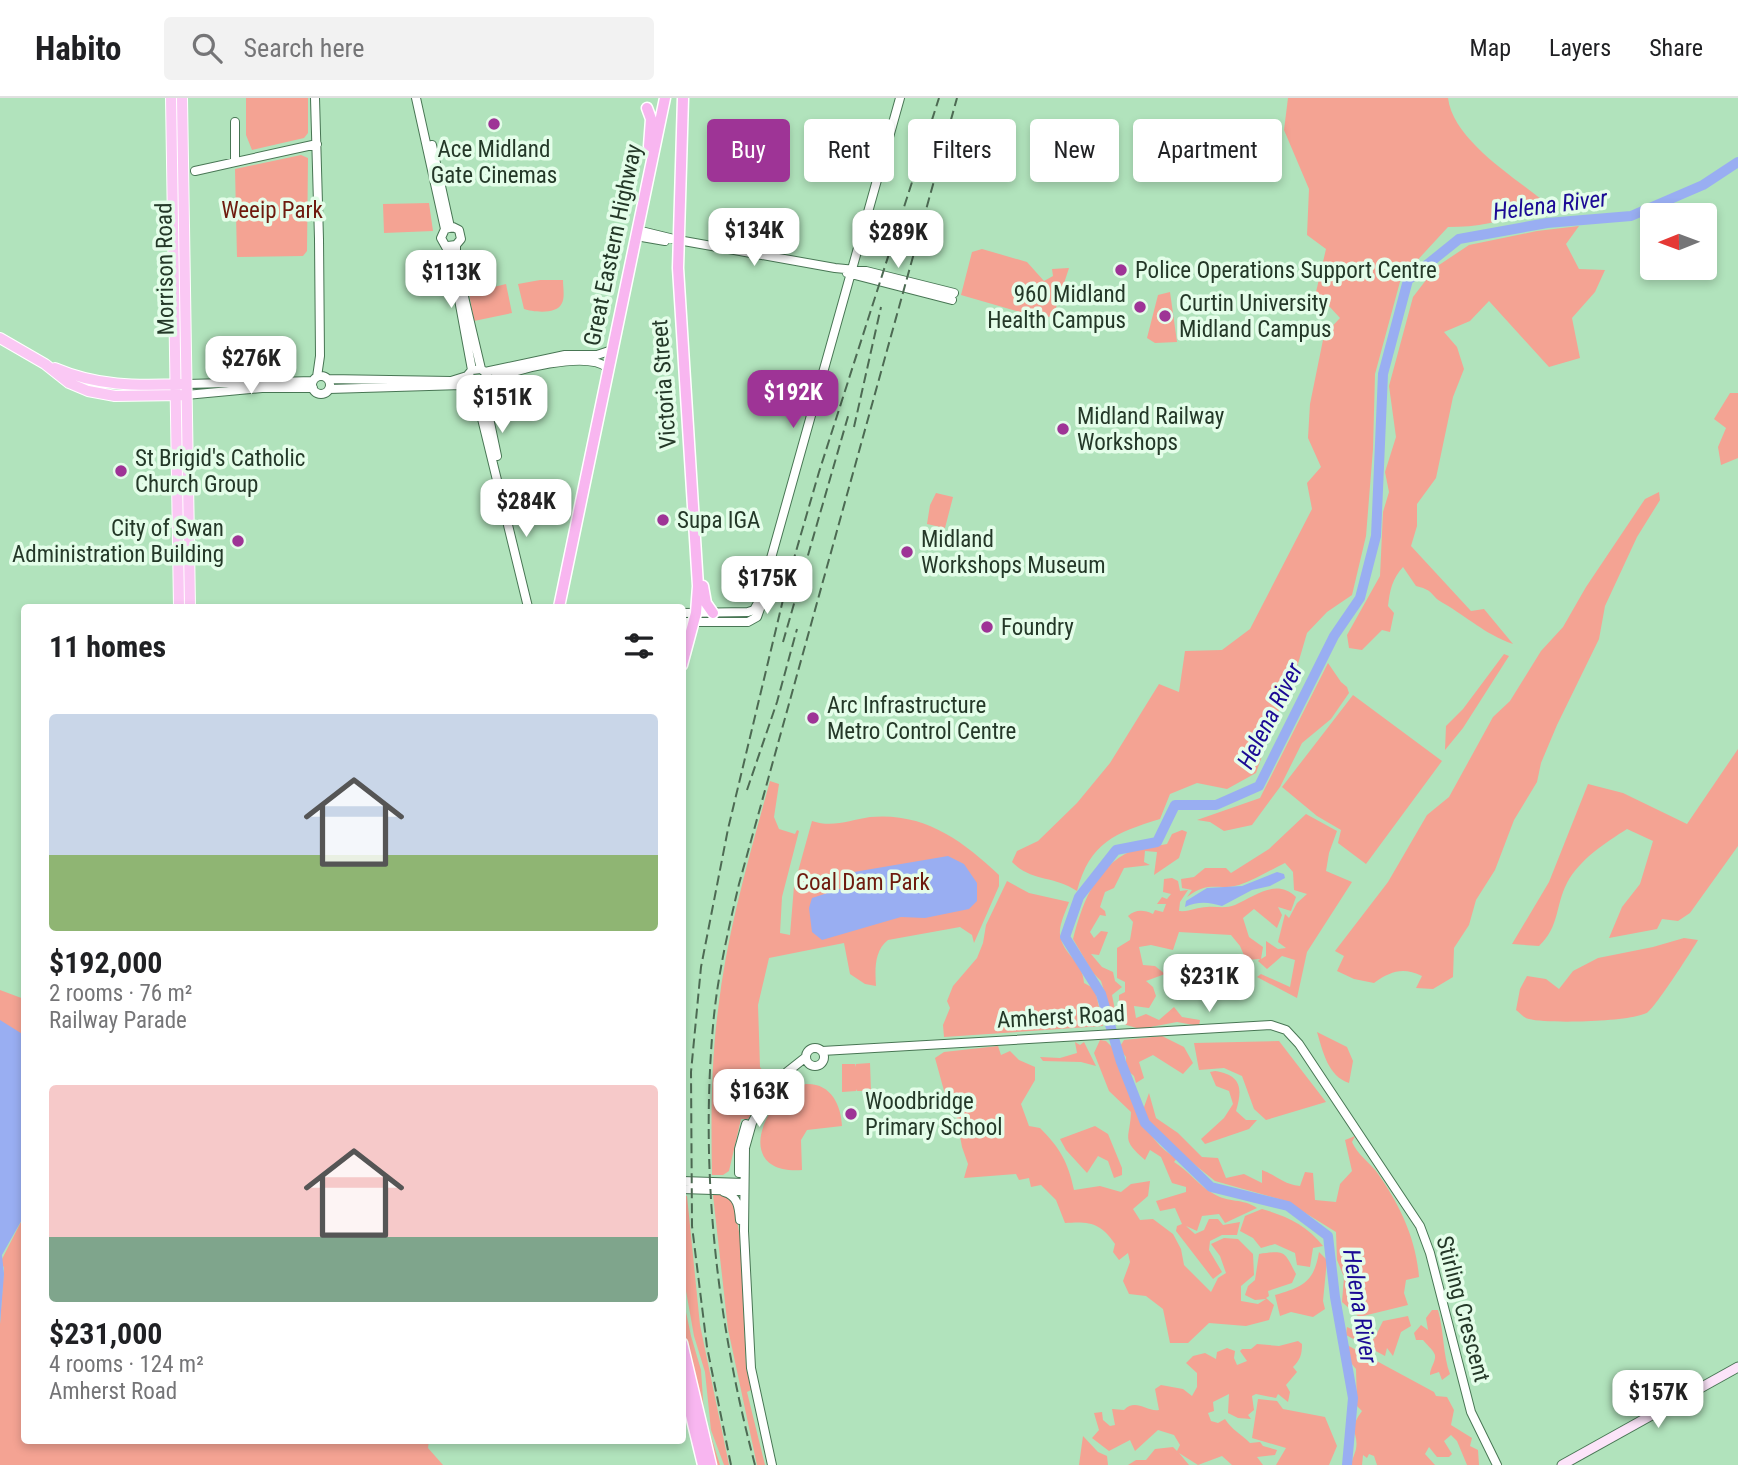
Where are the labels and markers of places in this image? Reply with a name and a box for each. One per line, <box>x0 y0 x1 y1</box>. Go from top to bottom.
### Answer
marker: Ace Midland Gate Cinemas <box>486 116 502 132</box>
place label: Ace Midland Gate Cinemas <box>431 136 557 189</box>
pin: $134K <box>705 208 803 268</box>
pin: $289K <box>849 211 947 270</box>
pin: $113K <box>402 250 500 310</box>
place label: Police Operations Support Centre <box>1135 257 1437 284</box>
marker: Police Operations Support Centre <box>1113 262 1129 278</box>
place label: 960 Midland Health Campus <box>987 281 1126 334</box>
place label: Curtin University Midland Campus <box>1179 290 1332 343</box>
marker: 960 Midland Health Campus <box>1132 299 1148 315</box>
marker: Curtin University Midland Campus <box>1157 308 1173 324</box>
pin: $276K <box>202 336 300 396</box>
pin: $192K <box>744 370 842 430</box>
pin: $151K <box>453 376 551 435</box>
place label: Midland Railway Workshops <box>1077 403 1225 456</box>
marker: Midland Railway Workshops <box>1055 421 1071 437</box>
place label: St Brigid's Catholic Church Group <box>135 445 305 498</box>
marker: St Brigid's Catholic Church Group <box>113 463 129 479</box>
pin: $284K <box>477 480 575 539</box>
place label: Supa IGA <box>677 507 760 534</box>
marker: Supa IGA <box>655 512 671 528</box>
place label: City of Swan Administration Building <box>12 515 224 568</box>
place label: Midland Workshops Museum <box>921 526 1106 579</box>
marker: City of Swan Administration Building <box>230 533 246 549</box>
marker: Midland Workshops Museum <box>899 544 915 560</box>
pin: $175K <box>718 556 816 616</box>
place label: Foundry <box>1001 614 1074 641</box>
marker: Foundry <box>979 619 995 635</box>
place label: Arc Infrastructure Metro Control Centre <box>827 692 1016 745</box>
marker: Arc Infrastructure Metro Control Centre <box>805 710 821 726</box>
pin: $231K <box>1160 954 1258 1014</box>
pin: $163K <box>710 1070 808 1129</box>
place label: Woodbridge Primary School <box>865 1088 1002 1141</box>
marker: Woodbridge Primary School <box>843 1106 859 1122</box>
pin: $157K <box>1609 1370 1707 1430</box>

